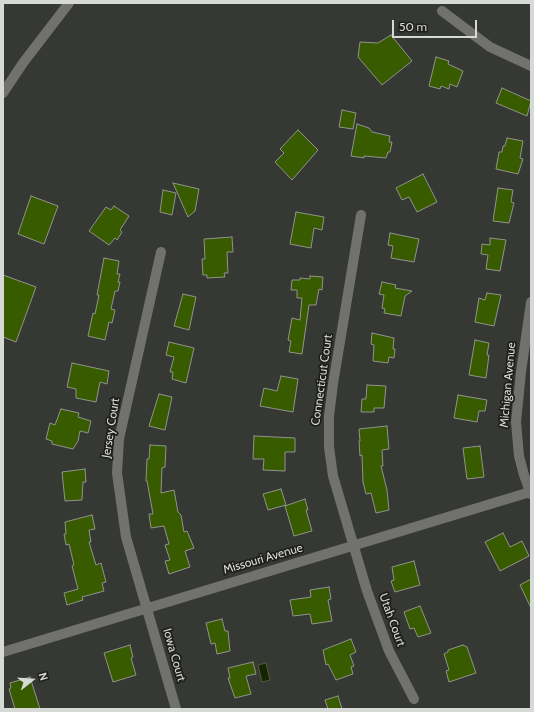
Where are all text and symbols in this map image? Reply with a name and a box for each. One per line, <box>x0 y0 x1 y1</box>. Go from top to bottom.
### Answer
scale bar <box>394 12 479 38</box>
text: 50 m <box>399 19 427 34</box>
street label: Connecticut Court <box>308 334 336 426</box>
street label: Michigan Avenue <box>497 342 519 428</box>
street label: Jersey Court <box>99 397 123 459</box>
street label: Missouri Avenue <box>222 541 304 577</box>
street label: Utah Court <box>376 591 408 649</box>
street label: Iowa Court <box>160 627 188 683</box>
north arrow <box>12 660 52 700</box>
text: N <box>36 671 51 682</box>

